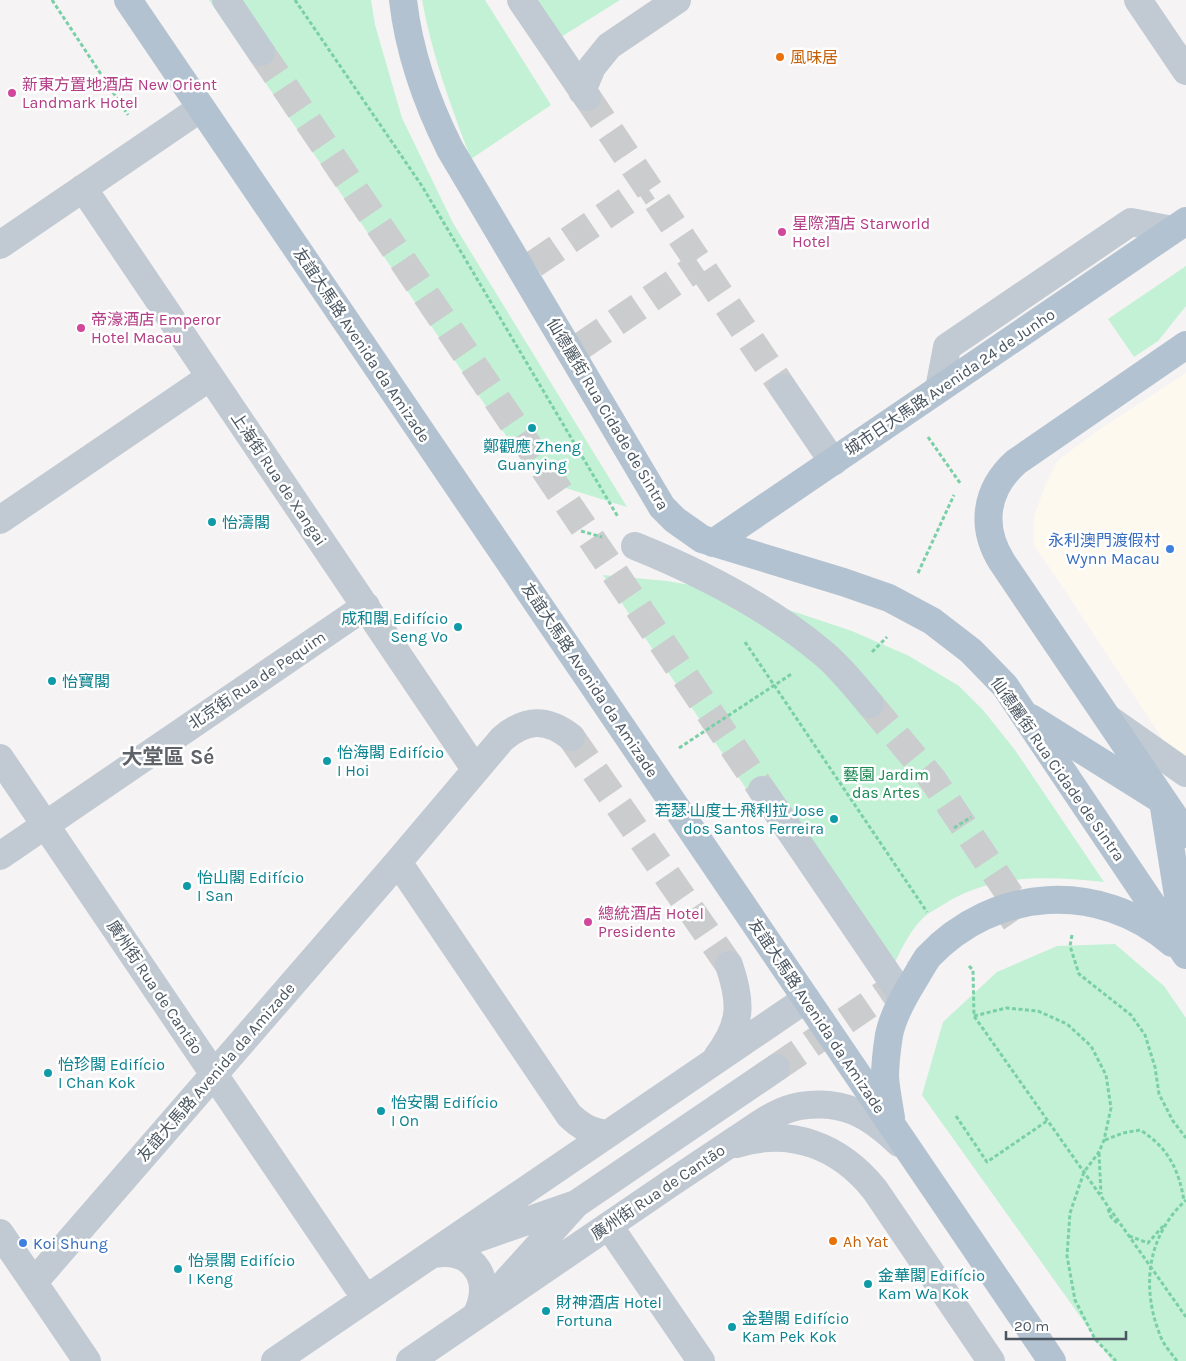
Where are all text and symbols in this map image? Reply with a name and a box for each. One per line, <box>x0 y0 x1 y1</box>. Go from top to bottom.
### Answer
place label: 風味居 <box>790 48 838 67</box>
marker: 風味居 <box>774 51 786 63</box>
place label: 新東方置地酒店 New Orient Landmark Hotel <box>22 75 217 112</box>
marker: 新東方置地酒店 New Orient Landmark Hotel <box>6 87 18 99</box>
place label: 星際酒店 Starworld Hotel <box>792 214 930 251</box>
marker: 星際酒店 Starworld Hotel <box>776 226 788 238</box>
street label: 友誼大馬路 Avenida da Amizade <box>290 244 434 446</box>
street label: 城市日大馬路 Avenida 24 de Junho <box>841 304 1059 460</box>
place label: 帝濠酒店 Emperor Hotel Macau <box>91 310 221 347</box>
street label: 仙德麗街 Rua Cidade de Sintra <box>543 315 673 513</box>
marker: 帝濠酒店 Emperor Hotel Macau <box>75 322 87 334</box>
street label: 上海街 Rua de Xangai <box>227 409 331 549</box>
marker: 鄭觀應 Zheng Guanying <box>526 422 538 434</box>
place label: 鄭觀應 Zheng Guanying <box>483 437 581 474</box>
place label: 怡濤閣 <box>222 513 270 532</box>
marker: 怡濤閣 <box>206 516 218 528</box>
place label: 永利澳門渡假村 Wynn Macau <box>1048 531 1160 568</box>
marker: 永利澳門渡假村 Wynn Macau <box>1164 543 1176 555</box>
street label: 友誼大馬路 Avenida da Amizade <box>518 579 662 781</box>
place label: 成和閣 Edifício Seng Vo <box>341 609 448 646</box>
marker: 成和閣 Edifício Seng Vo <box>452 621 464 633</box>
street label: 北京街 Rua de Pequim <box>185 627 329 733</box>
place label: 怡寶閣 <box>62 672 110 691</box>
street label: 仙德麗街 Rua Cidade de Sintra <box>987 673 1129 865</box>
marker: 怡寶閣 <box>46 675 58 687</box>
place label: 怡海閣 Edifício I Hoi <box>337 743 444 780</box>
district label: 大堂區 Sé <box>122 745 214 769</box>
marker: 怡海閣 Edifício I Hoi <box>321 755 333 767</box>
park label: 藝園 Jardim das Artes <box>843 765 929 802</box>
place label: 若瑟·山度士·飛利拉 Jose dos Santos Ferreira <box>655 801 824 838</box>
marker: 若瑟·山度士·飛利拉 Jose dos Santos Ferreira <box>828 813 840 825</box>
place label: 怡山閣 Edifício I San <box>197 868 304 905</box>
marker: 怡山閣 Edifício I San <box>181 880 193 892</box>
place label: 總統酒店 Hotel Presidente <box>598 904 704 941</box>
street label: 友誼大馬路 Avenida da Amizade <box>745 915 889 1117</box>
marker: 總統酒店 Hotel Presidente <box>582 916 594 928</box>
street label: 廣州街 Rua de Cantão <box>103 917 207 1057</box>
street label: 友誼大馬路 Avenida da Amizade <box>133 979 299 1165</box>
place label: 怡珍閣 Edifício I Chan Kok <box>58 1055 165 1092</box>
marker: 怡珍閣 Edifício I Chan Kok <box>42 1067 54 1079</box>
place label: 怡安閣 Edifício I On <box>391 1093 498 1130</box>
marker: 怡安閣 Edifício I On <box>375 1105 387 1117</box>
street label: 廣州街 Rua de Cantão <box>588 1140 728 1244</box>
place label: Ah Yat <box>843 1232 888 1251</box>
place label: Koi Shung <box>33 1234 108 1253</box>
marker: Ah Yat <box>827 1235 839 1247</box>
marker: Koi Shung <box>17 1237 29 1249</box>
place label: 怡景閣 Edifício I Keng <box>188 1251 295 1288</box>
marker: 怡景閣 Edifício I Keng <box>172 1263 184 1275</box>
place label: 金華閣 Edifício Kam Wa Kok <box>878 1266 985 1303</box>
marker: 金華閣 Edifício Kam Wa Kok <box>862 1278 874 1290</box>
place label: 財神酒店 Hotel Fortuna <box>556 1293 662 1330</box>
marker: 財神酒店 Hotel Fortuna <box>540 1305 552 1317</box>
scale bar <box>1006 1308 1126 1340</box>
place label: 金碧閣 Edifício Kam Pek Kok <box>742 1309 849 1346</box>
text: 20 m <box>1014 1317 1049 1335</box>
marker: 金碧閣 Edifício Kam Pek Kok <box>726 1321 738 1333</box>

